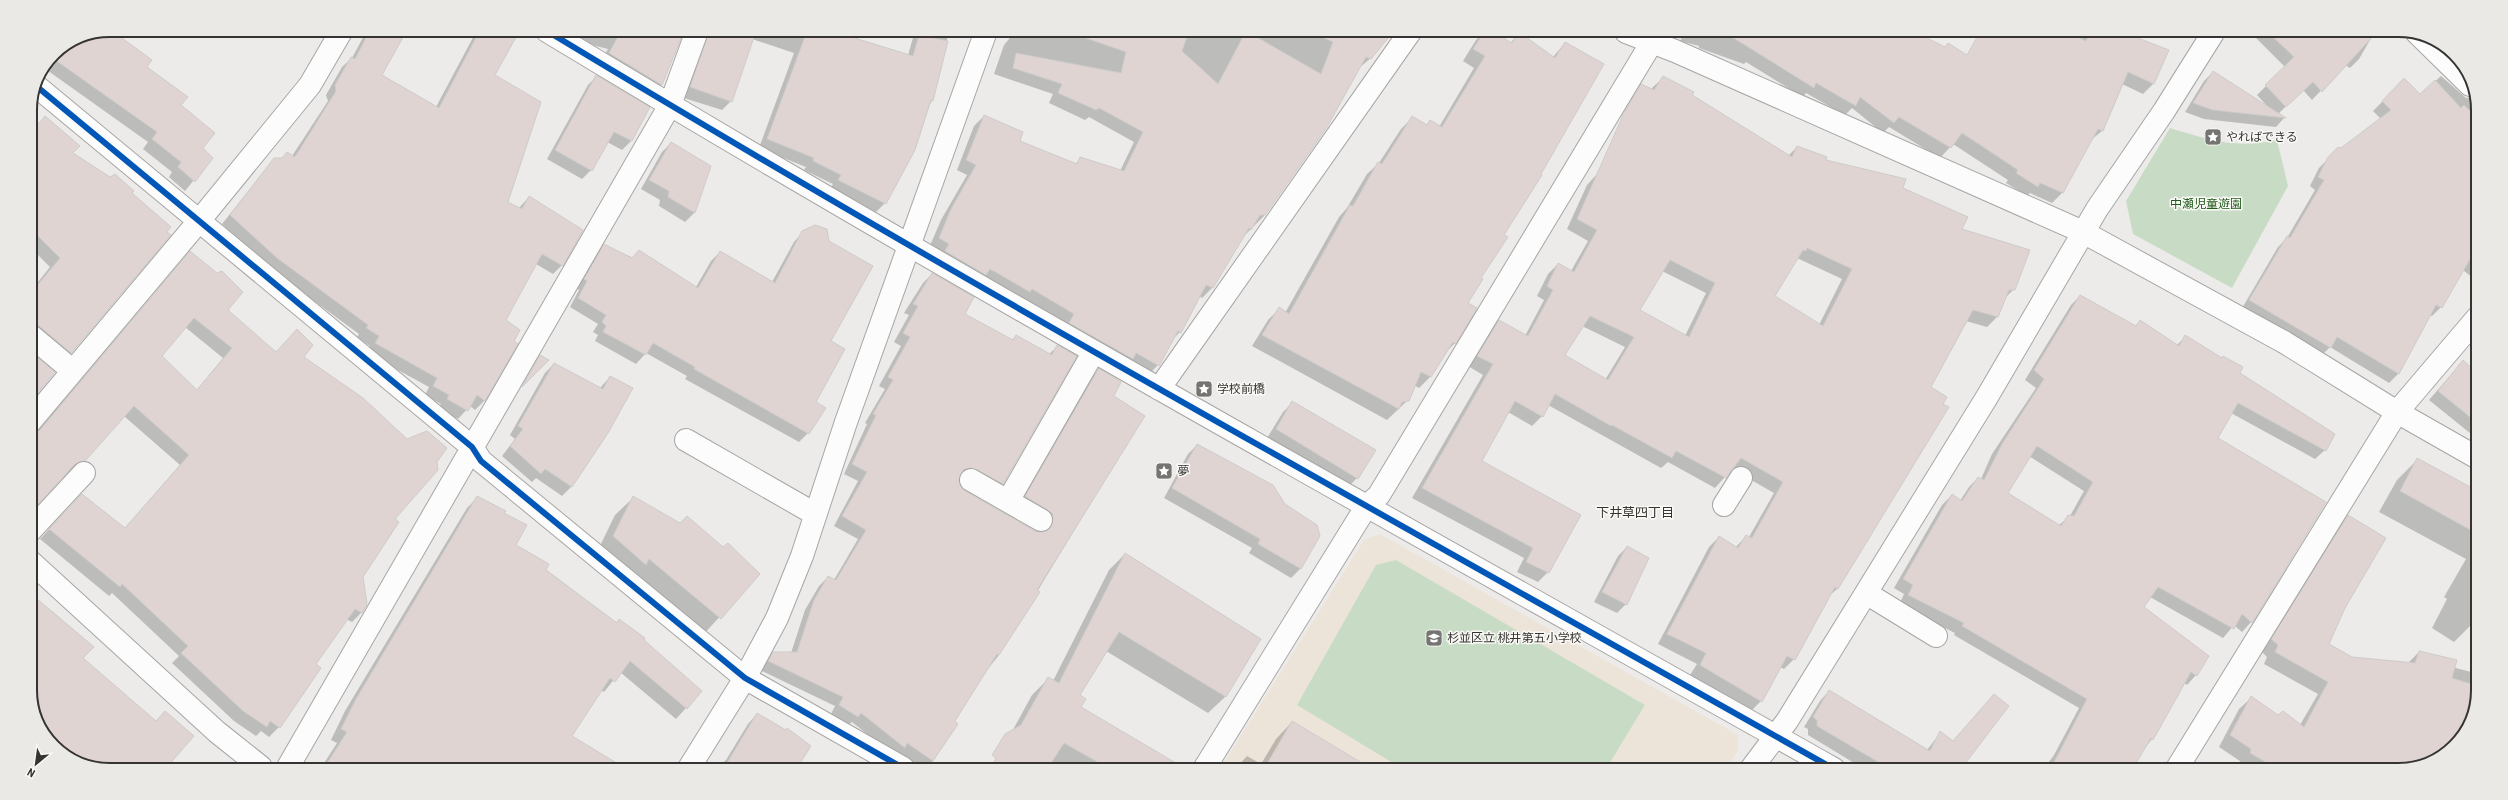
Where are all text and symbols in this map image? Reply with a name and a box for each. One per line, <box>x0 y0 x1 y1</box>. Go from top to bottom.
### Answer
place icon: やればできる <box>2203 127 2223 147</box>
place label: やればできる <box>2226 130 2298 144</box>
park label: 中瀬児童遊園 <box>2170 197 2242 211</box>
place icon: 学校前橋 <box>1194 379 1214 399</box>
place label: 学校前橋 <box>1217 382 1265 396</box>
place icon: 夢 <box>1154 461 1174 481</box>
place label: 夢 <box>1177 464 1189 478</box>
district label: 下井草四丁目 <box>1596 505 1674 520</box>
school or university icon: 杉並区立 桃井第五小学校 <box>1424 628 1444 648</box>
place label: 杉並区立 桃井第五小学校 <box>1447 631 1582 645</box>
north arrow <box>16 744 56 784</box>
text: N <box>25 765 37 780</box>

